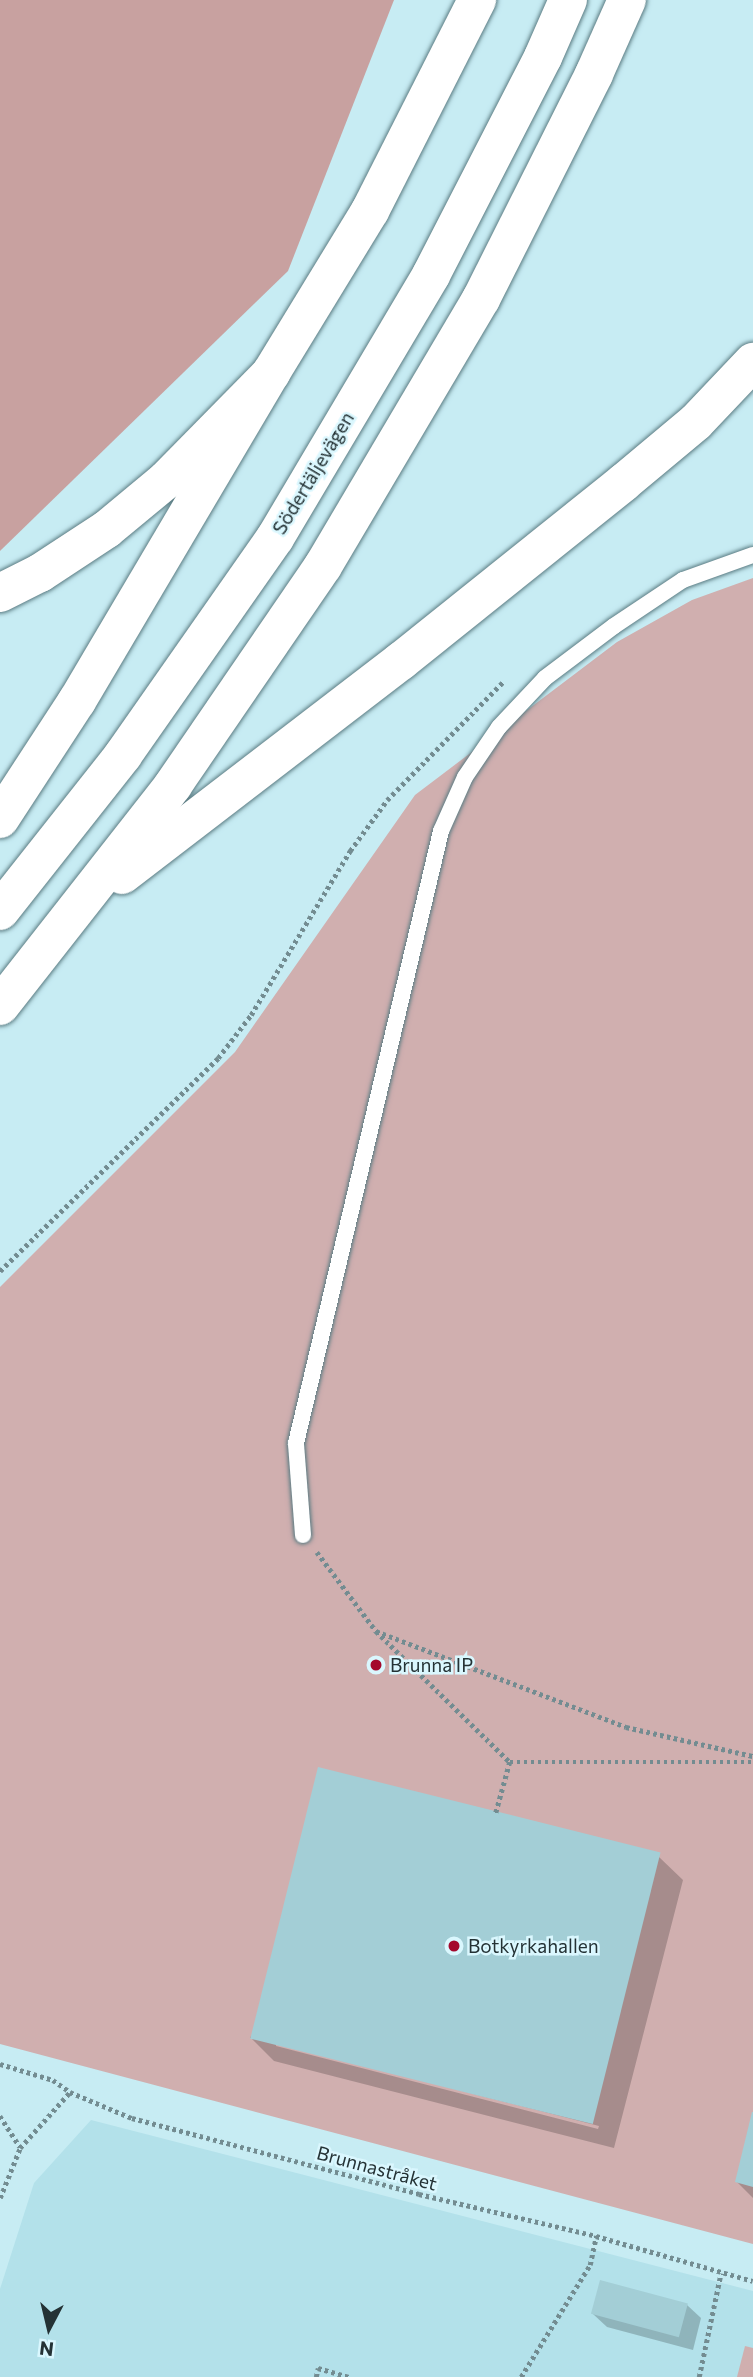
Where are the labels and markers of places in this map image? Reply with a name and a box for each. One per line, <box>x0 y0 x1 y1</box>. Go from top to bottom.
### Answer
place label: Brunna IP <box>390 1654 473 1676</box>
marker: Brunna IP <box>368 1657 384 1673</box>
place label: Botkyrkahallen <box>468 1935 599 1957</box>
marker: Botkyrkahallen <box>446 1938 462 1954</box>

